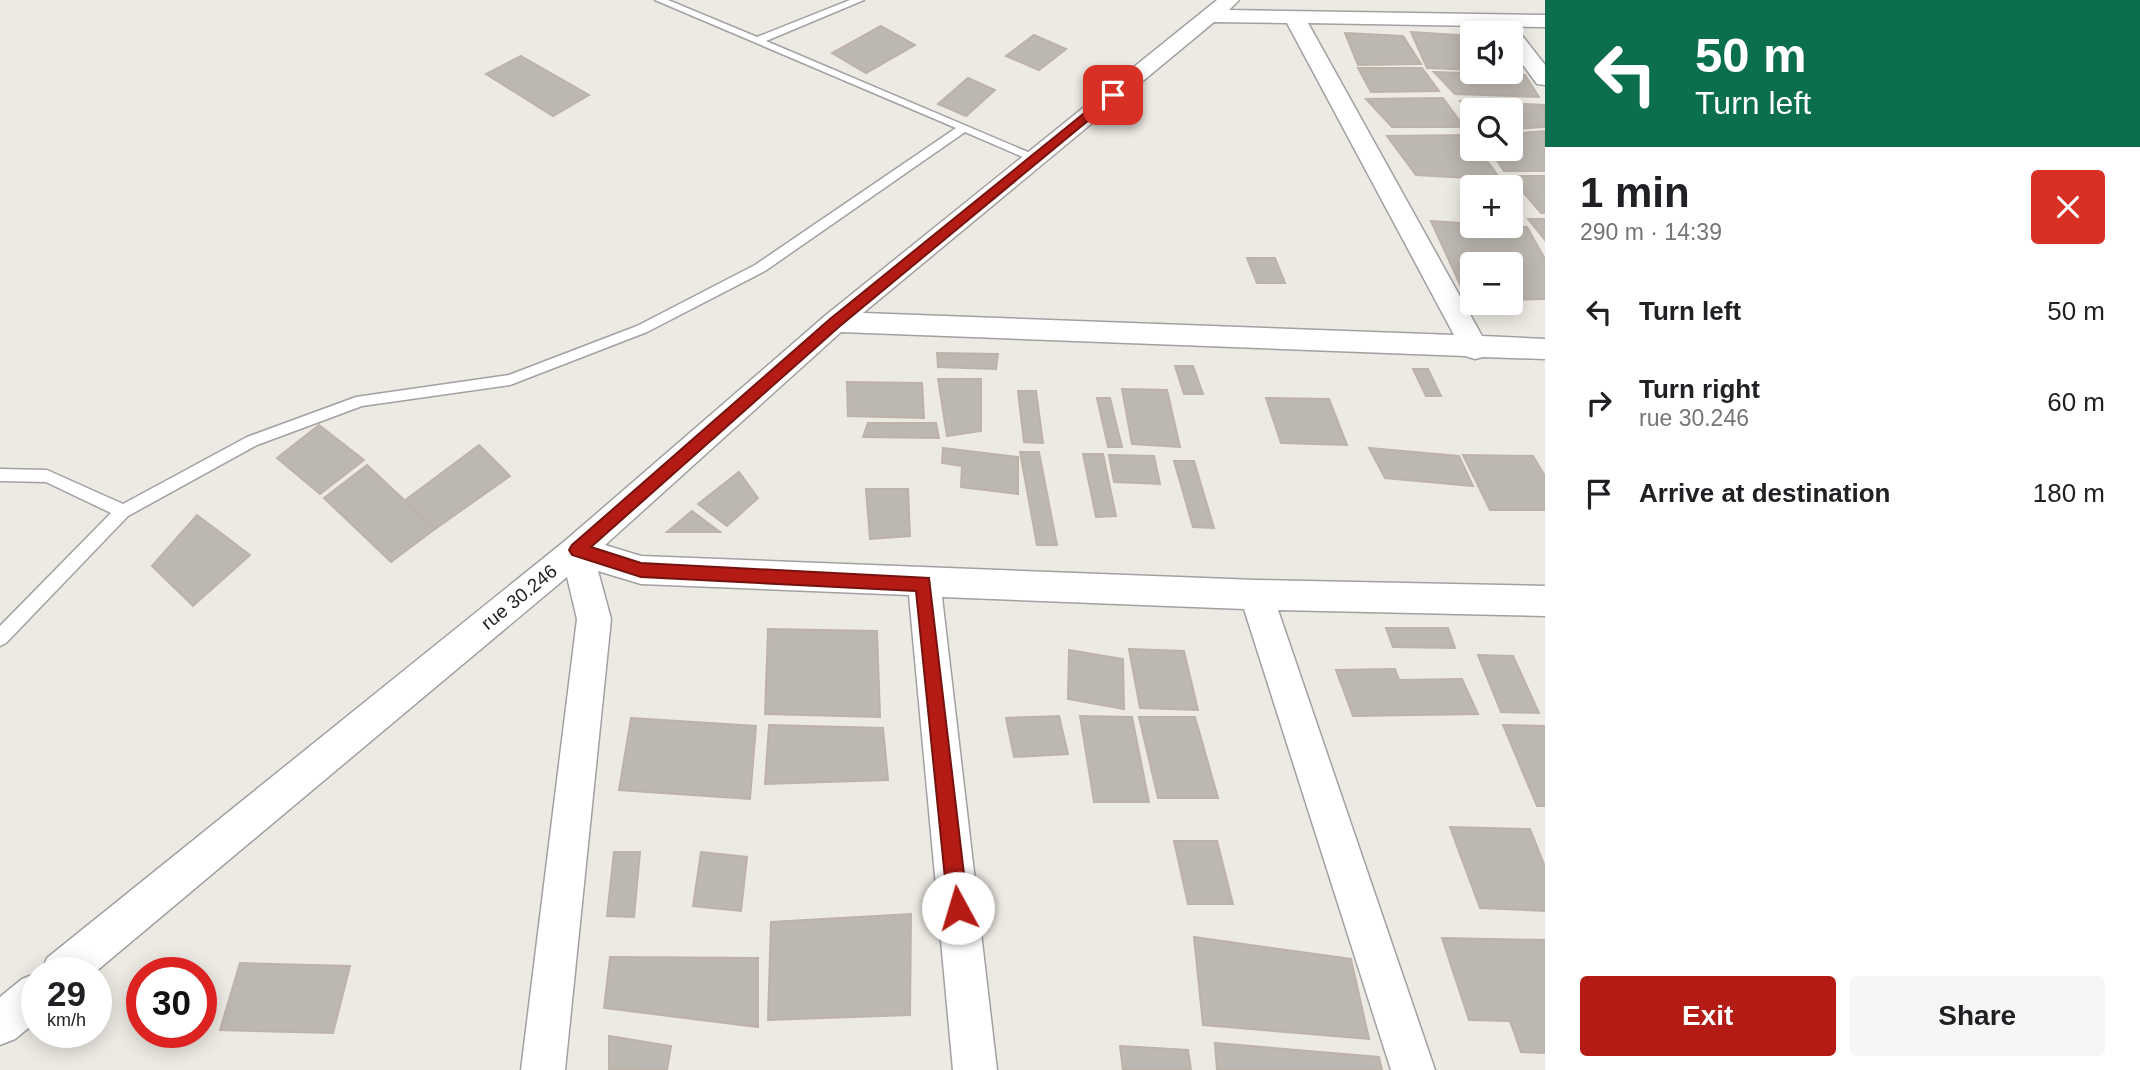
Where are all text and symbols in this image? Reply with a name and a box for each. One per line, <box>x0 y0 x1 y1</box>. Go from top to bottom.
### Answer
map controls <box>1460 21 1523 315</box>
button: sound <box>1460 21 1523 84</box>
icon: left <box>1580 28 1671 119</box>
text: 50 m <box>1695 28 1807 82</box>
pin <box>1083 65 1143 125</box>
icon: arrive <box>1094 76 1132 114</box>
text: Turn left <box>1695 85 1811 121</box>
button: search <box>1460 98 1523 161</box>
text: 1 min <box>1580 169 1690 216</box>
button: close <box>2031 170 2105 244</box>
button: + <box>1460 175 1523 238</box>
text: 290 m · 14:39 <box>1580 219 1722 245</box>
button: − <box>1460 252 1523 315</box>
icon: left <box>1580 293 1618 331</box>
text: Turn left <box>1639 296 1741 326</box>
text: 50 m <box>2047 296 2105 326</box>
text: Turn right <box>1639 374 1760 404</box>
icon: right <box>1580 384 1618 422</box>
text: 60 m <box>2047 387 2105 417</box>
text: rue 30.246 <box>1639 405 1749 431</box>
icon: arrive <box>1580 475 1618 513</box>
text: Arrive at destination <box>1639 478 1890 508</box>
text: 180 m <box>2033 478 2105 508</box>
street label: rue 30.246 <box>477 560 561 634</box>
position arrow <box>921 871 995 945</box>
speed limit sign: 30 <box>126 957 217 1048</box>
text: 29 <box>47 974 86 1013</box>
button: Exit <box>1580 976 1836 1056</box>
button: Share <box>1850 976 2105 1056</box>
text: km/h <box>47 1010 86 1030</box>

